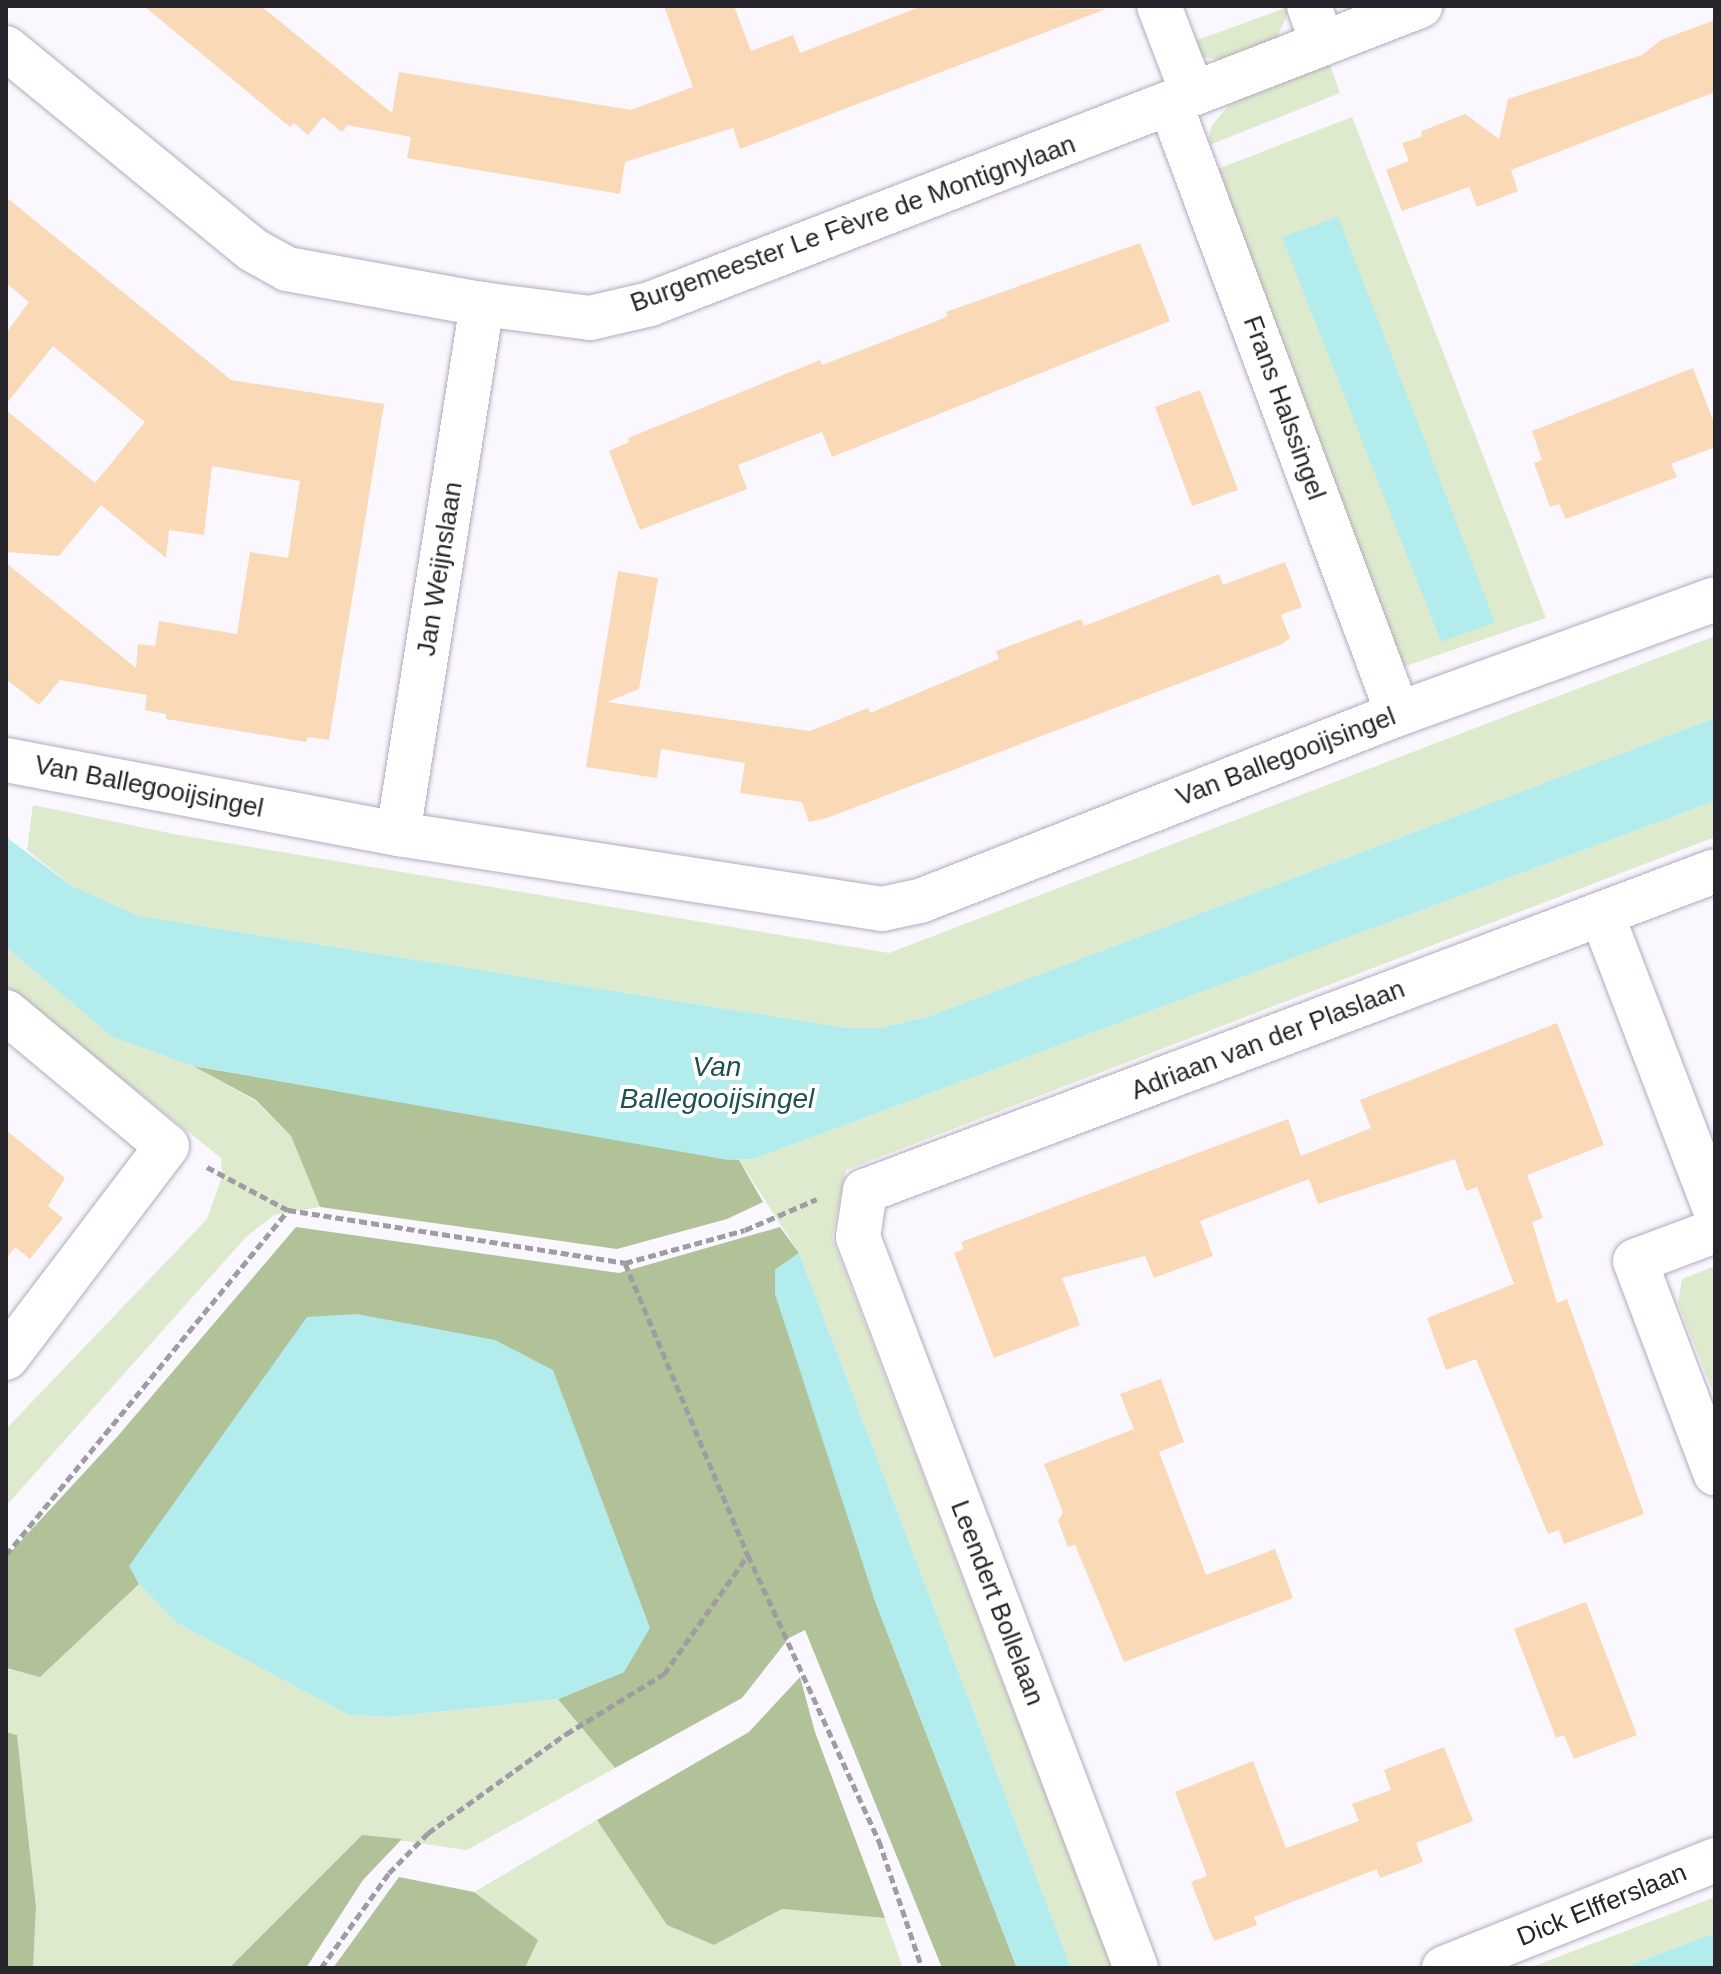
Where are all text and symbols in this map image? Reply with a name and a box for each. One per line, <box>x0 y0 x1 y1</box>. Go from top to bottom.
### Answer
street label: Burgemeester Le Fèvre de Montignylaan <box>626 129 1080 319</box>
street label: Frans Halssingel <box>1236 312 1332 504</box>
street label: Jan Weijnslaan <box>411 480 469 658</box>
street label: Van Ballegooijsingel <box>1172 701 1400 813</box>
street label: Van Ballegooijsingel <box>32 750 266 824</box>
street label: Adriaan van der Plaslaan <box>1127 973 1409 1107</box>
water label: Van Ballegooijsingel <box>620 1050 814 1116</box>
street label: Leendert Bollelaan <box>944 1496 1050 1710</box>
street label: Dick Elfferslaan <box>1513 1857 1691 1953</box>

